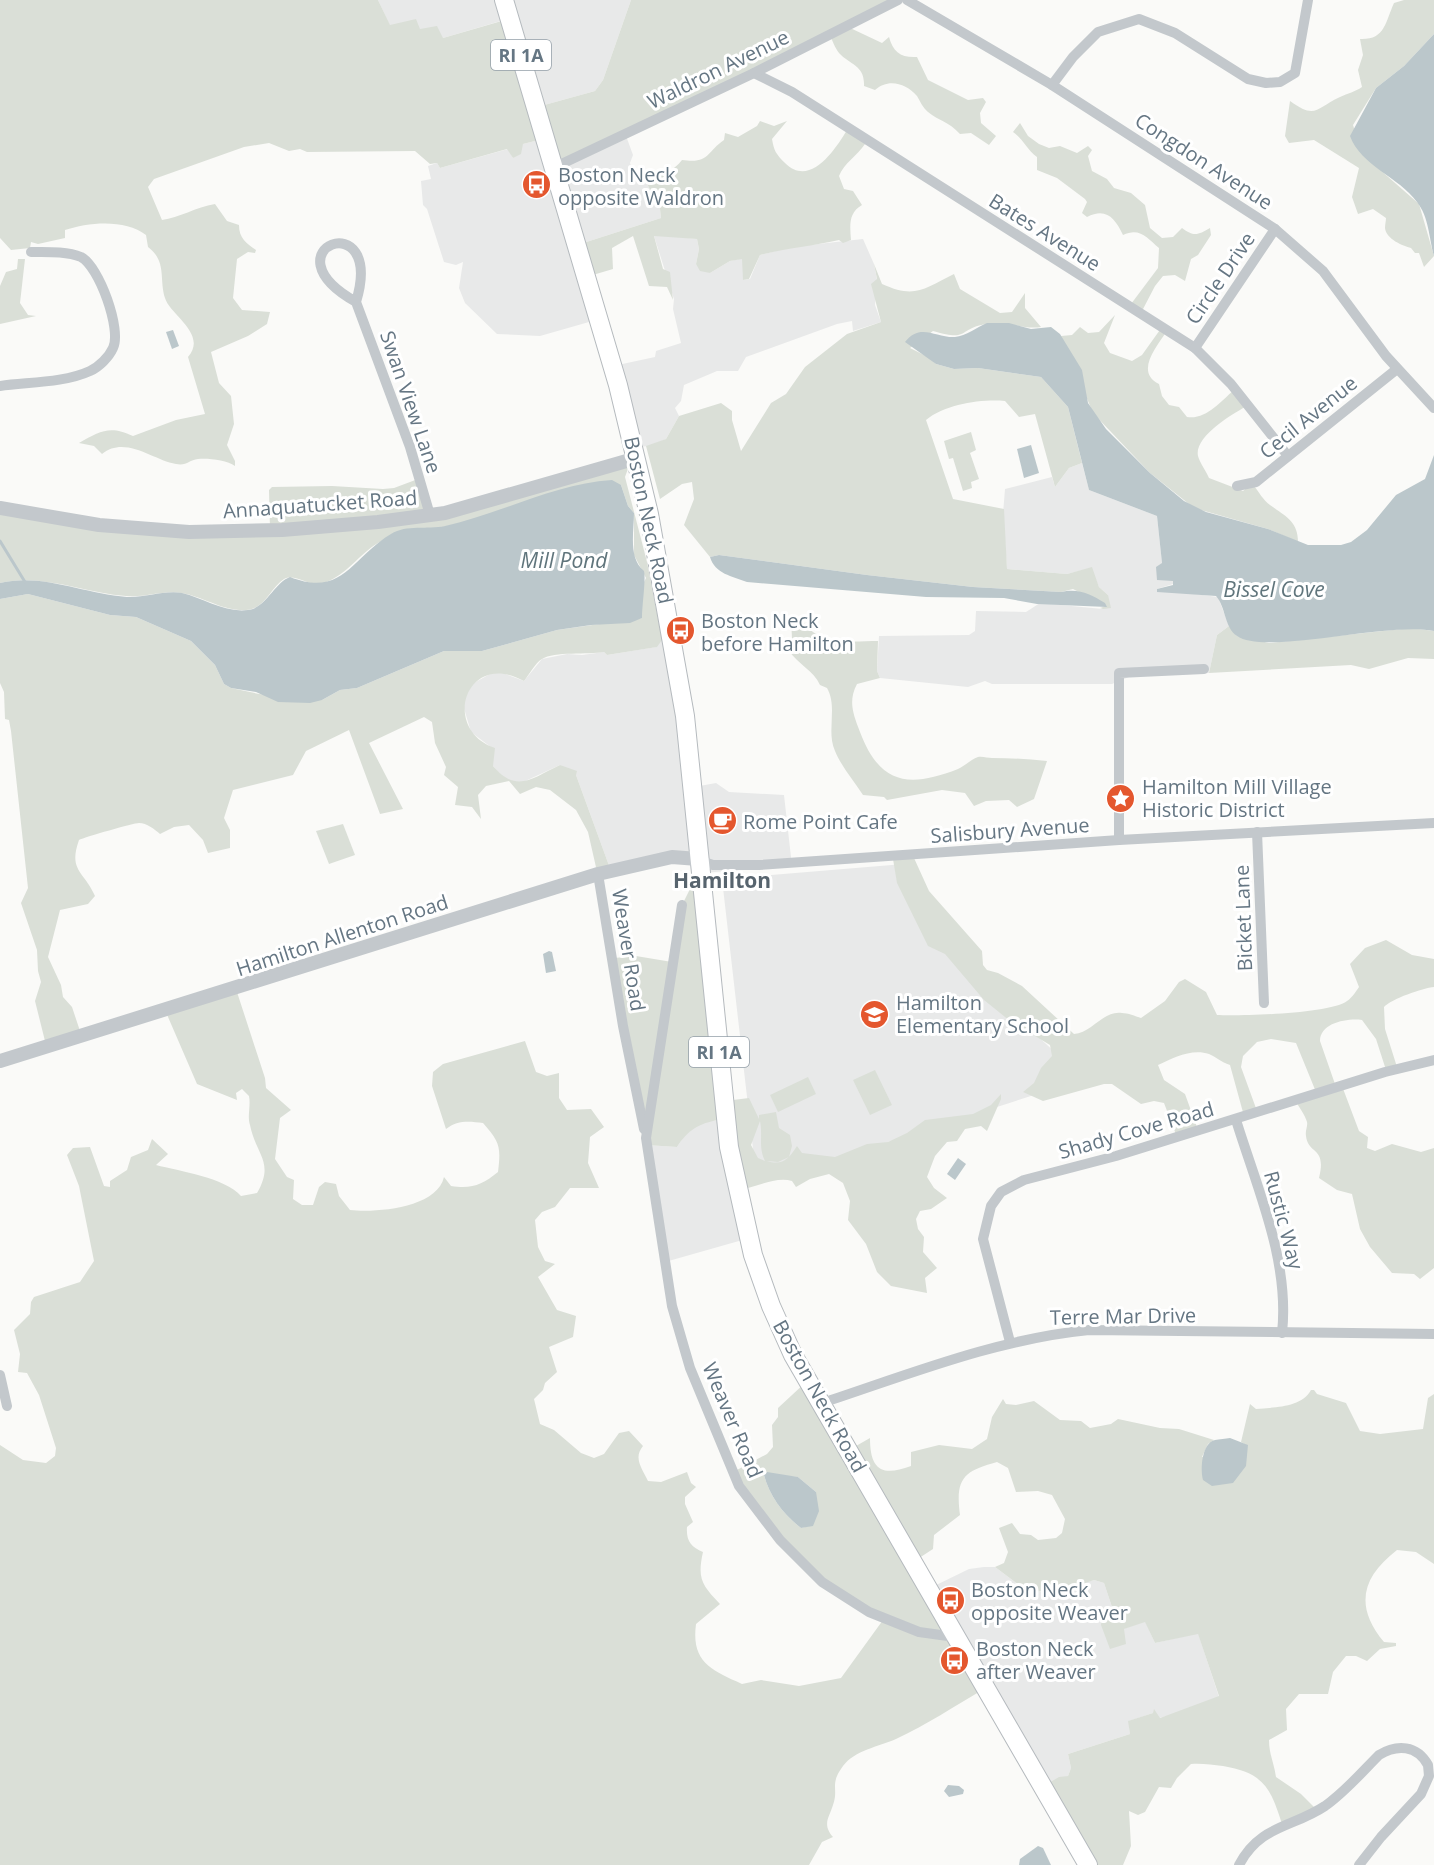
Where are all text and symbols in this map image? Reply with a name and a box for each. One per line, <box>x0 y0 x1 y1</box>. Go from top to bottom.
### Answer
street label: Waldron Avenue <box>643 23 793 115</box>
road number: RI 1A <box>491 40 551 70</box>
street label: Congdon Avenue <box>1130 106 1278 216</box>
place label: Boston Neck opposite Waldron <box>558 161 724 211</box>
bus stop icon: Boston Neck opposite Waldron <box>521 169 553 201</box>
street label: Bates Avenue <box>984 187 1106 277</box>
street label: Circle Drive <box>1179 227 1261 329</box>
street label: Swan View Lane <box>374 327 448 477</box>
street label: Cecil Avenue <box>1254 369 1362 465</box>
street label: Boston Neck Road <box>618 434 680 606</box>
street label: Annaquatucket Road <box>222 484 418 524</box>
water label: Mill Pond <box>521 546 608 574</box>
water label: Bissel Cove <box>1223 575 1325 603</box>
place label: Boston Neck before Hamilton <box>701 607 854 657</box>
bus stop icon: Boston Neck before Hamilton <box>664 615 696 647</box>
place label: Hamilton Mill Village Historic District <box>1142 773 1332 823</box>
place icon: Hamilton Mill Village Historic District <box>1105 782 1137 814</box>
cafe icon: Rome Point Cafe <box>706 805 738 837</box>
place label: Rome Point Cafe <box>743 808 898 835</box>
street label: Salisbury Avenue <box>930 811 1090 849</box>
street label: Bicket Lane <box>1228 864 1258 972</box>
district label: Hamilton <box>673 866 771 894</box>
street label: Weaver Road <box>606 887 652 1013</box>
street label: Hamilton Allenton Road <box>232 888 452 982</box>
place label: Hamilton Elementary School <box>896 989 1069 1039</box>
school or university icon: Hamilton Elementary School <box>859 998 891 1030</box>
road number: RI 1A <box>689 1037 749 1067</box>
street label: Shady Cove Road <box>1055 1095 1217 1165</box>
street label: Rustic Way <box>1258 1168 1310 1273</box>
street label: Terre Mar Drive <box>1050 1301 1196 1331</box>
street label: Boston Neck Road <box>767 1315 873 1477</box>
street label: Weaver Road <box>697 1358 769 1482</box>
place label: Boston Neck opposite Weaver <box>971 1576 1128 1626</box>
bus stop icon: Boston Neck opposite Weaver <box>934 1585 966 1617</box>
place label: Boston Neck after Weaver <box>976 1635 1096 1685</box>
bus stop icon: Boston Neck after Weaver <box>939 1644 971 1676</box>

